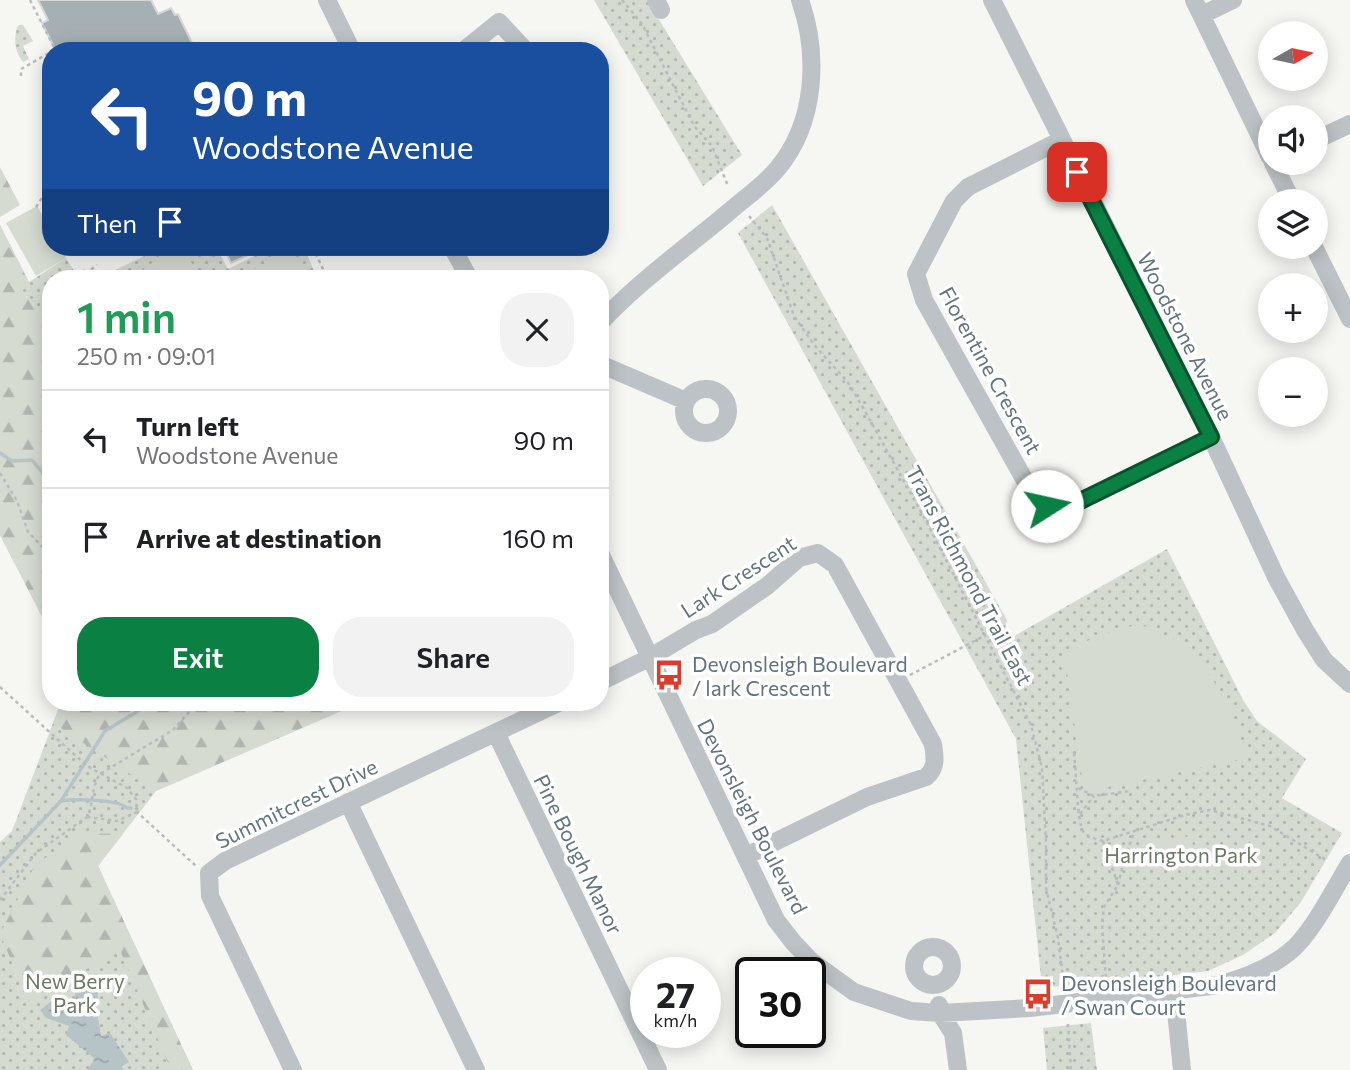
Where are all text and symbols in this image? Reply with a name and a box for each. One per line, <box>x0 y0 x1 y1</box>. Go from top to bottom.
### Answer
north arrow <box>1258 21 1328 91</box>
map controls <box>1258 21 1328 427</box>
text: 90 m <box>192 66 307 126</box>
icon: left <box>77 70 168 161</box>
button: sound <box>1258 105 1328 175</box>
text: Woodstone Avenue <box>192 126 474 166</box>
pin <box>1047 142 1107 202</box>
icon: arrive <box>1058 153 1096 191</box>
button: layers <box>1258 189 1328 259</box>
icon: arrive <box>151 203 189 241</box>
text: Then <box>77 207 137 238</box>
street label: Woodstone Avenue <box>1133 248 1239 424</box>
button: + <box>1258 273 1328 343</box>
street label: Florentine Crescent <box>935 282 1047 458</box>
text: 1 min <box>77 290 176 342</box>
button: close <box>500 293 574 367</box>
text: 250 m · 09:01 <box>77 342 216 370</box>
button: − <box>1258 357 1328 427</box>
text: Turn left <box>136 410 239 441</box>
icon: left <box>77 420 115 458</box>
text: 90 m <box>514 424 574 455</box>
text: Woodstone Avenue <box>136 441 338 469</box>
street label: Trans Richmond Trail East <box>902 461 1038 689</box>
position arrow <box>1010 469 1084 543</box>
icon: arrive <box>77 518 115 556</box>
text: Arrive at destination <box>136 522 382 553</box>
text: 160 m <box>502 522 574 553</box>
street label: Lark Crescent <box>676 530 800 622</box>
button: Exit <box>77 617 319 697</box>
button: Share <box>333 617 574 697</box>
place label: Devonsleigh Boulevard / lark Crescent <box>692 651 908 700</box>
bus stop icon: Devonsleigh Boulevard / lark Crescent <box>652 658 686 692</box>
street label: Devonsleigh Boulevard <box>693 714 813 918</box>
street label: Summitcrest Drive <box>211 753 381 853</box>
street label: Pine Bough Manor <box>529 770 629 938</box>
park label: Harrington Park <box>1104 842 1258 867</box>
speed limit sign: 30 <box>735 957 826 1048</box>
park label: New Berry Park <box>25 968 125 1017</box>
place label: Devonsleigh Boulevard / Swan Court <box>1061 970 1277 1019</box>
text: 27 <box>656 972 695 1015</box>
bus stop icon: Devonsleigh Boulevard / Swan Court <box>1021 977 1055 1011</box>
text: km/h <box>654 1009 697 1031</box>

